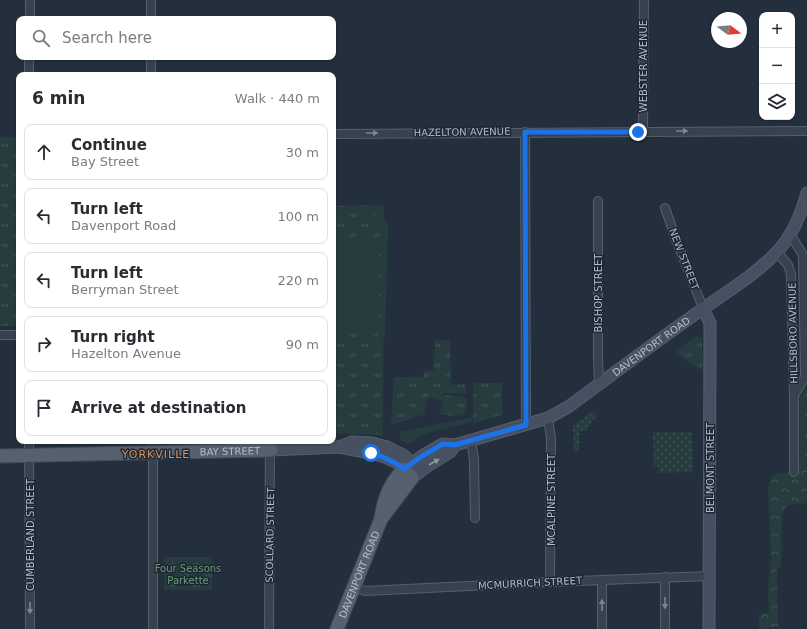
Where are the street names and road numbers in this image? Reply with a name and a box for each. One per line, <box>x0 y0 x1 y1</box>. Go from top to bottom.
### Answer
street label: WEBSTER AVENUE <box>638 20 649 112</box>
street label: HAZELTON AVENUE <box>413 126 511 138</box>
street label: NEW STREET <box>667 227 701 292</box>
street label: BISHOP STREET <box>593 253 604 332</box>
street label: HILLSBORO AVENUE <box>787 282 799 384</box>
street label: DAVENPORT ROAD <box>610 314 692 378</box>
street label: BELMONT STREET <box>705 422 716 513</box>
street label: BAY STREET <box>200 445 261 457</box>
street label: MCALPINE STREET <box>546 453 557 546</box>
street label: CUMBERLAND STREET <box>25 478 36 591</box>
street label: SCOLLARD STREET <box>264 486 276 583</box>
street label: DAVENPORT ROAD <box>337 529 381 619</box>
street label: MCMURRICH STREET <box>478 575 583 591</box>

